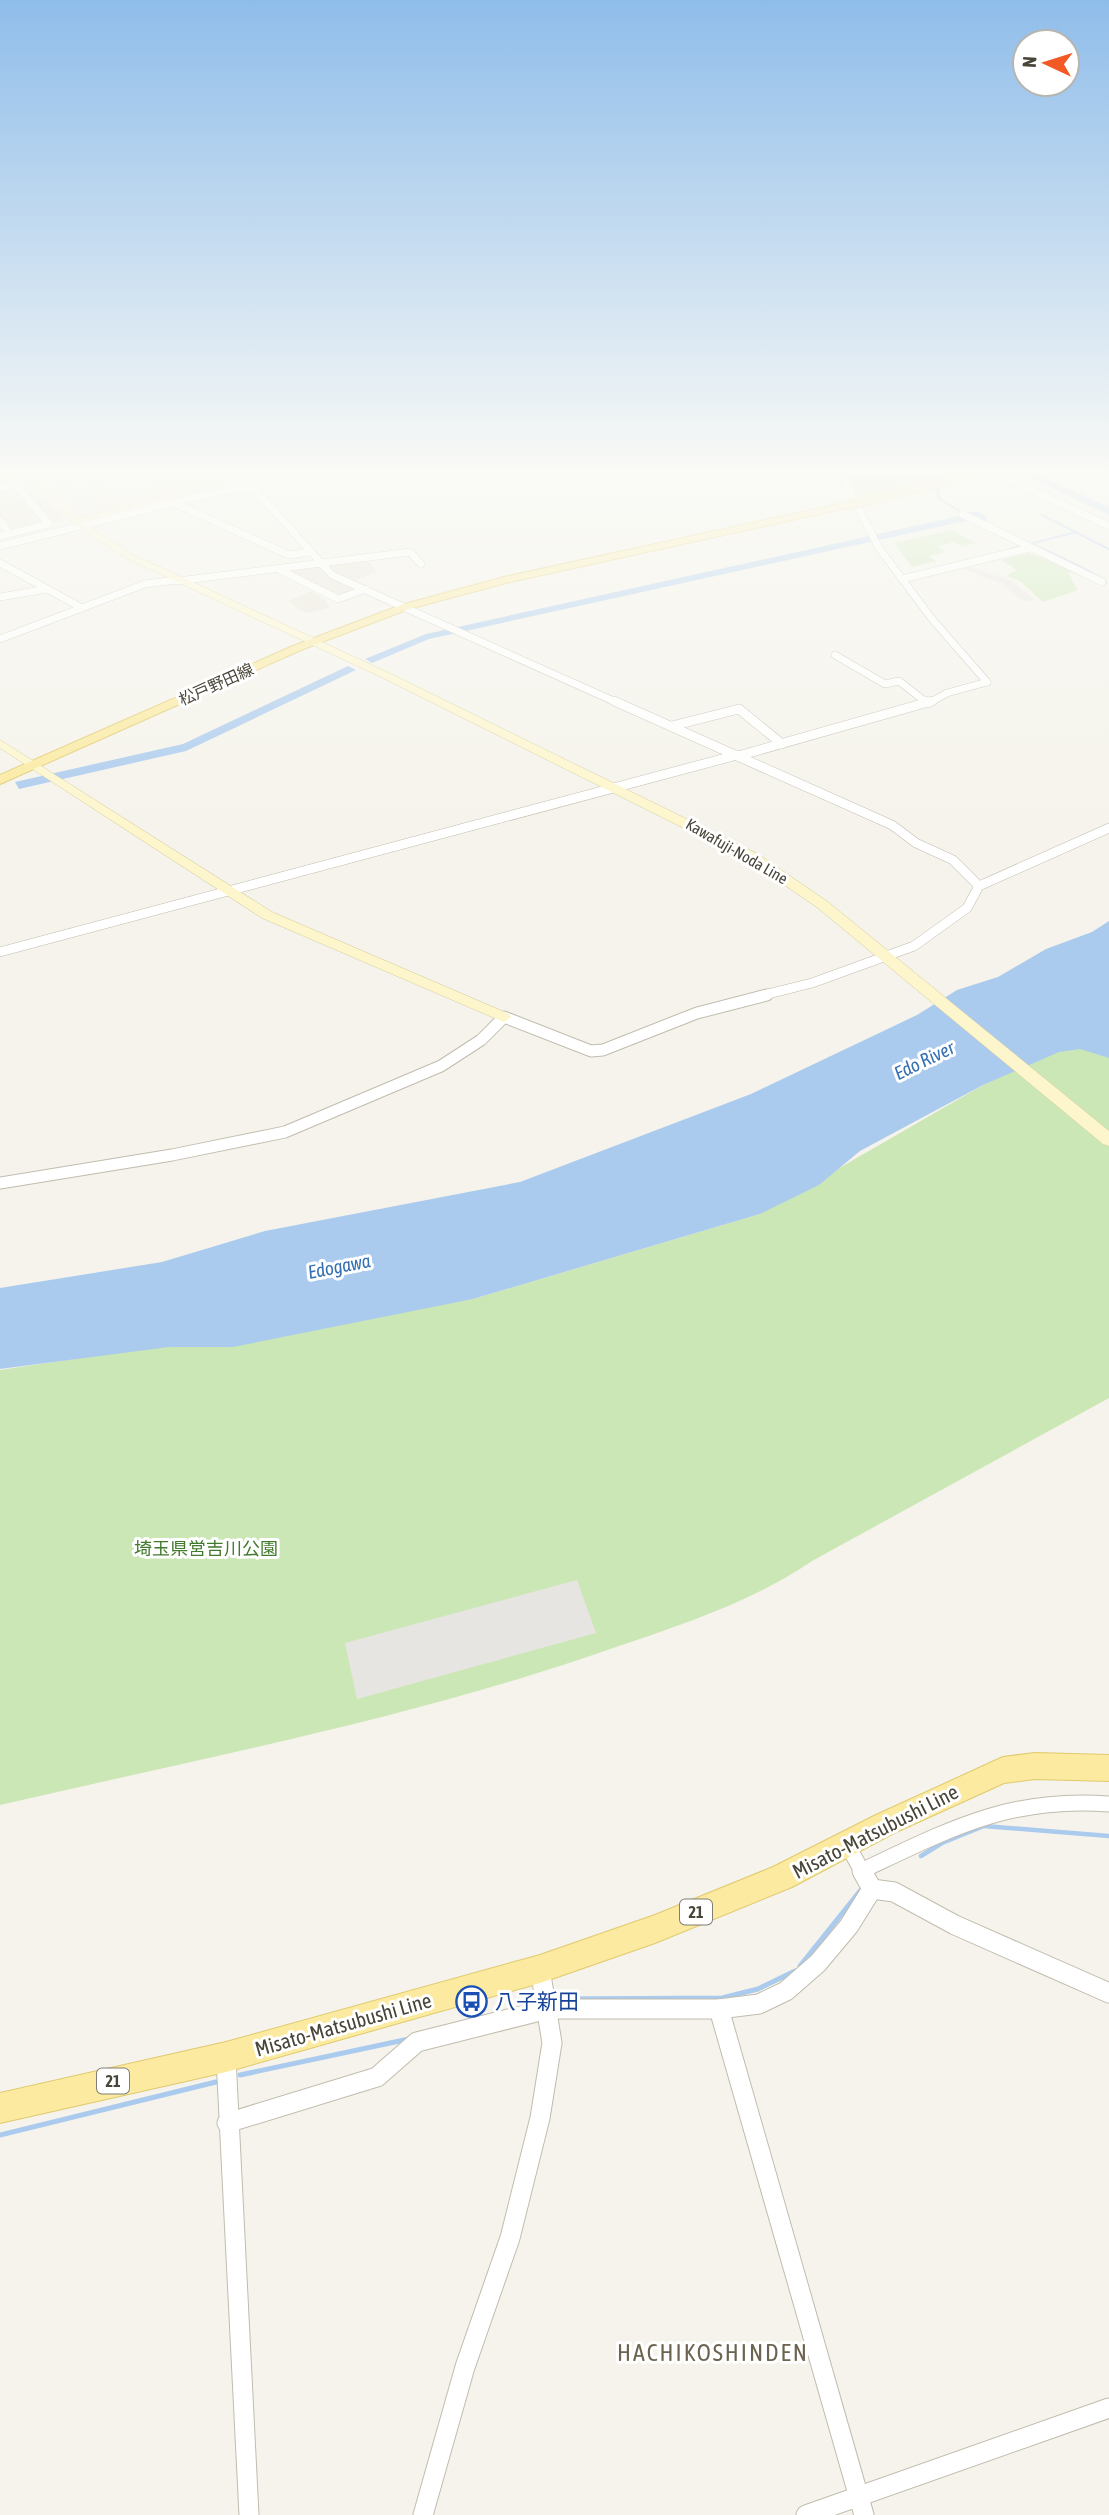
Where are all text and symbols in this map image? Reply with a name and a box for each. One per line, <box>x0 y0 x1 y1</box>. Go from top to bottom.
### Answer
north arrow <box>1011 28 1081 98</box>
text: N <box>1018 55 1040 68</box>
street label: 松戸野田線 <box>176 660 256 708</box>
street label: Kawafuji-Noda Line <box>682 815 791 888</box>
water label: Edo River <box>890 1035 959 1084</box>
water label: Edogawa <box>306 1249 372 1283</box>
park label: 埼玉県営吉川公園 <box>134 1538 278 1559</box>
street label: Misato-Matsubushi Line <box>788 1779 962 1883</box>
road number: 21 <box>680 1900 712 1924</box>
bus stop icon: 八子新田 <box>455 1984 489 2018</box>
street label: Misato-Matsubushi Line <box>252 1987 434 2061</box>
place label: 八子新田 <box>495 1989 579 2013</box>
road number: 21 <box>97 2068 129 2094</box>
district label: HACHIKOSHINDEN <box>617 2339 809 2366</box>

